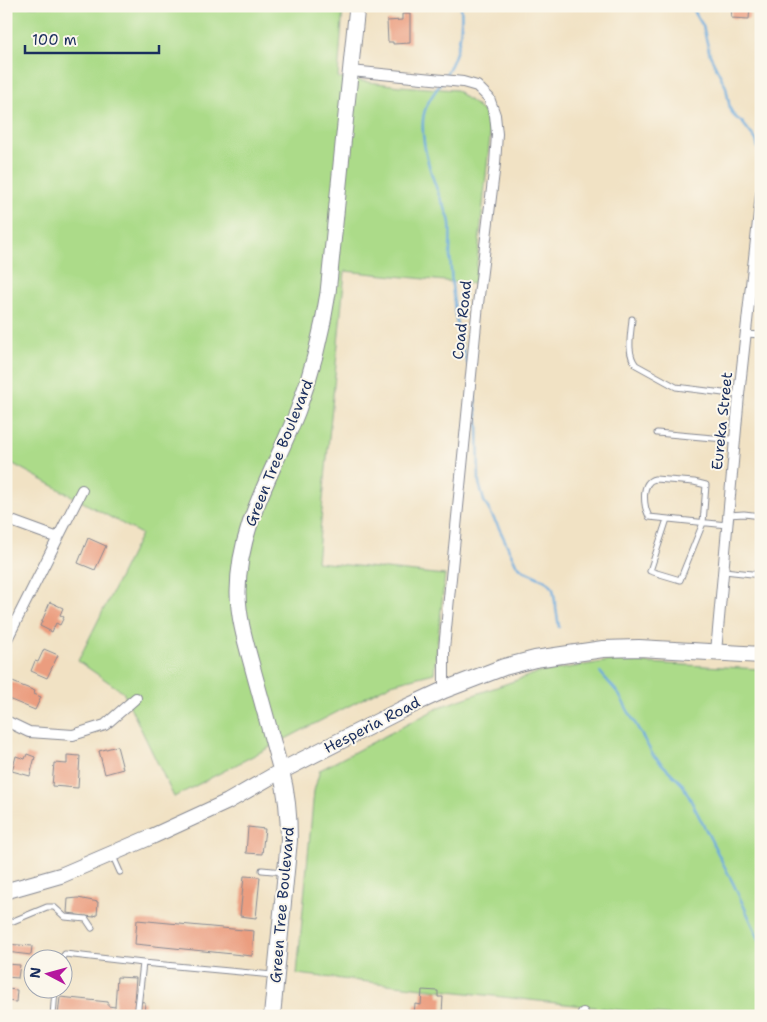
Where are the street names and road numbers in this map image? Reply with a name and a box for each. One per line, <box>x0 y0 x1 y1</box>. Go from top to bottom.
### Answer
street label: Coad Road <box>448 279 476 361</box>
street label: Eureka Street <box>707 371 737 471</box>
street label: Green Tree Boulevard <box>240 376 318 529</box>
street label: Hesperia Road <box>320 692 424 758</box>
street label: Green Tree Boulevard <box>265 826 299 984</box>

